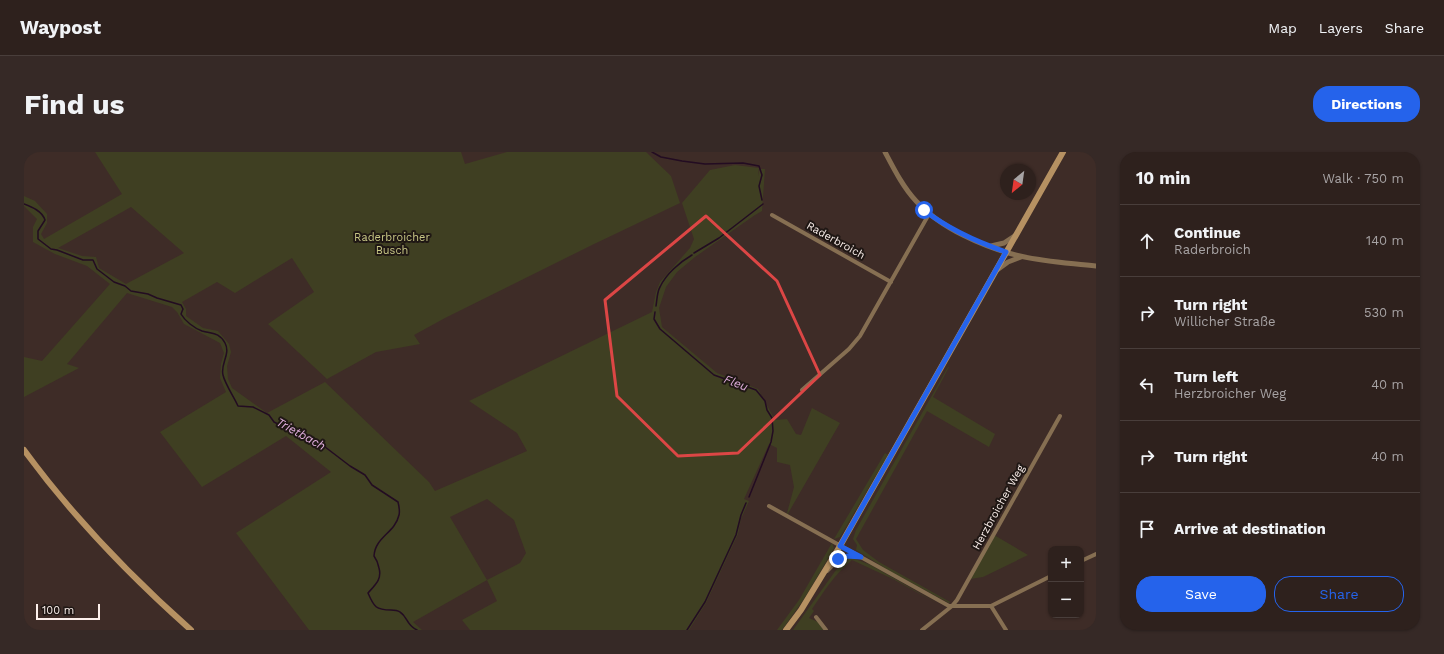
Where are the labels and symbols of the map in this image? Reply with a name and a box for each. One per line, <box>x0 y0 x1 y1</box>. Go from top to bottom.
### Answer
north arrow <box>1000 164 1036 200</box>
route start <box>915 201 933 219</box>
street label: Raderbroich <box>804 219 867 262</box>
park label: Raderbroicher Busch <box>354 231 430 257</box>
water label: Fleu <box>722 372 750 394</box>
water label: Trietbach <box>274 415 328 453</box>
street label: Herzbroicher Weg <box>970 462 1027 552</box>
route end <box>829 550 847 568</box>
scale bar <box>36 602 100 621</box>

